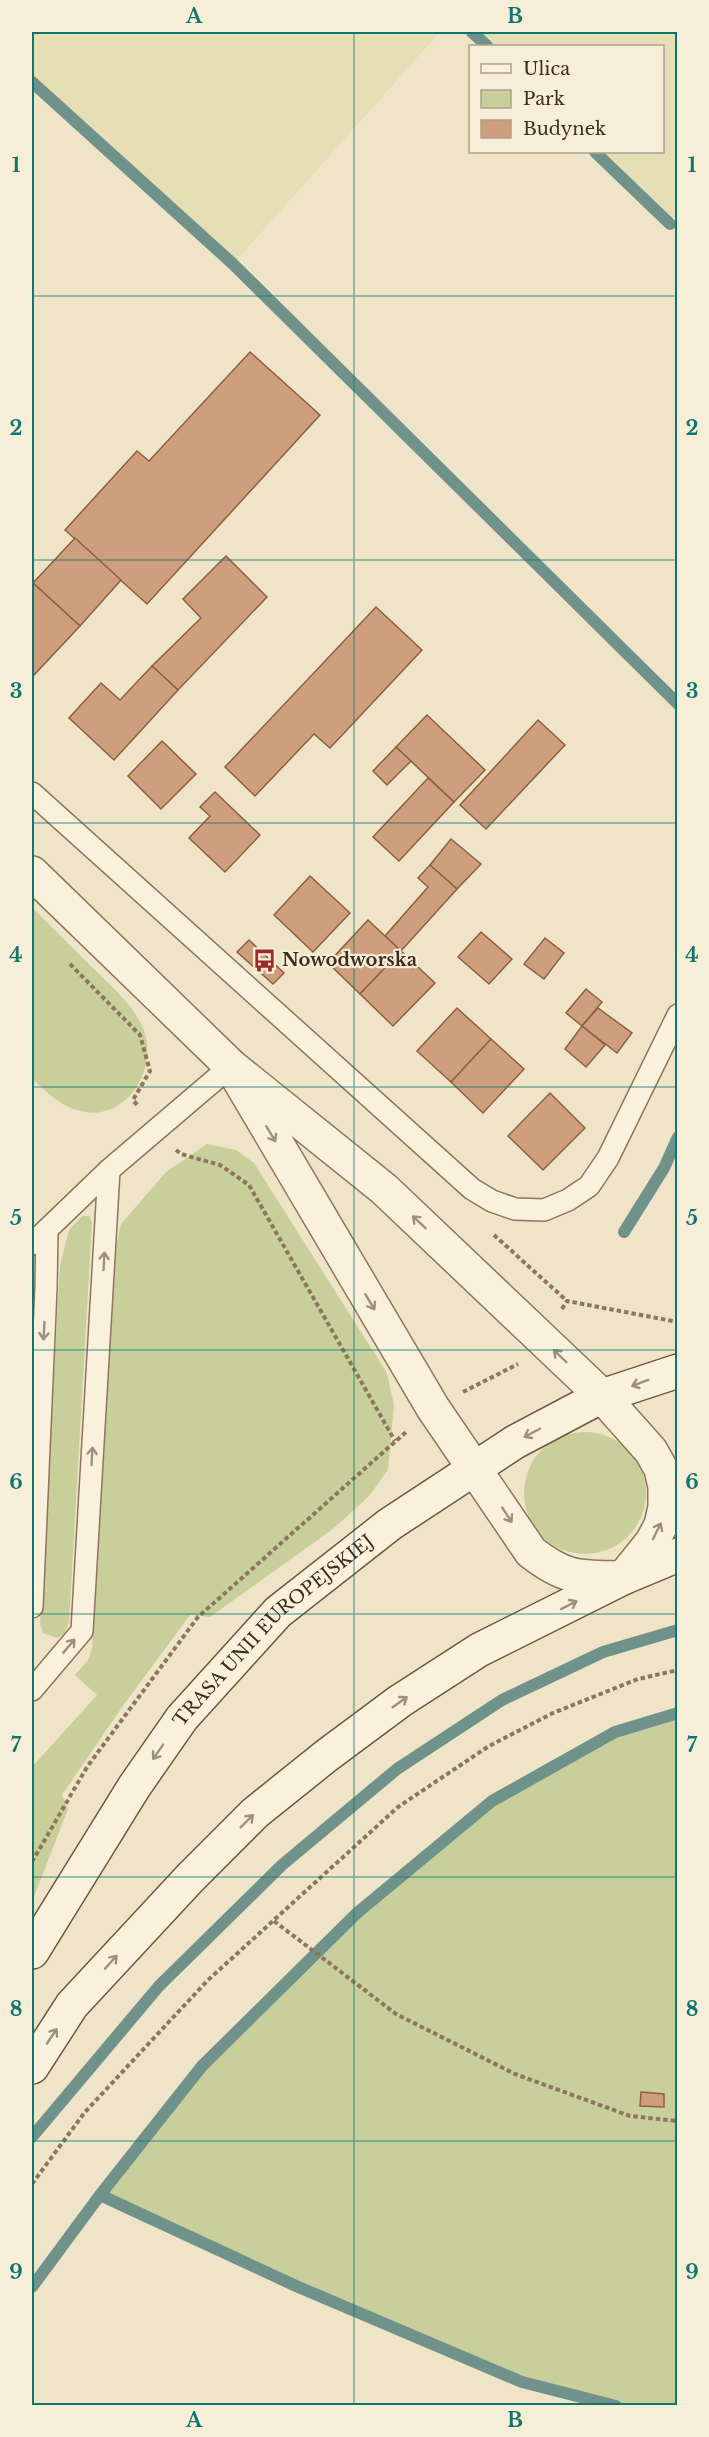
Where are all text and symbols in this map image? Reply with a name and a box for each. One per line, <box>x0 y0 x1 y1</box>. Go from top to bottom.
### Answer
text: A <box>185 4 203 28</box>
text: B <box>507 4 523 28</box>
legend <box>469 45 664 153</box>
text: Ulica <box>523 58 570 80</box>
text: Park <box>523 88 565 110</box>
text: Budynek <box>523 118 606 140</box>
text: 1 <box>12 153 21 177</box>
text: 1 <box>688 153 697 177</box>
text: 2 <box>9 416 23 440</box>
text: 2 <box>685 416 699 440</box>
text: 3 <box>10 679 22 703</box>
text: 3 <box>686 679 698 703</box>
text: 4 <box>9 943 23 967</box>
text: 4 <box>685 943 699 967</box>
bus stop icon: Nowodworska <box>251 947 277 973</box>
place label: Nowodworska <box>282 949 418 971</box>
one-way arrow <box>266 1125 278 1142</box>
text: 5 <box>10 1206 22 1230</box>
text: 5 <box>686 1206 698 1230</box>
one-way arrow <box>411 1215 426 1229</box>
one-way arrow <box>98 1252 109 1271</box>
one-way arrow <box>365 1293 377 1310</box>
one-way arrow <box>39 1320 50 1340</box>
one-way arrow <box>553 1349 568 1363</box>
one-way arrow <box>631 1378 650 1389</box>
one-way arrow <box>524 1427 541 1439</box>
one-way arrow <box>87 1446 98 1466</box>
text: 6 <box>9 1470 23 1494</box>
text: 6 <box>685 1470 699 1494</box>
one-way arrow <box>501 1507 513 1523</box>
one-way arrow <box>652 1523 664 1541</box>
street label: TRASA UNII EUROPEJSKIEJ <box>169 1530 378 1731</box>
one-way arrow <box>560 1599 578 1610</box>
one-way arrow <box>63 1638 76 1654</box>
one-way arrow <box>392 1696 408 1708</box>
text: 7 <box>11 1733 22 1757</box>
text: 7 <box>687 1733 698 1757</box>
one-way arrow <box>152 1744 164 1760</box>
one-way arrow <box>239 1814 254 1829</box>
one-way arrow <box>104 1955 118 1970</box>
text: 8 <box>10 1997 22 2021</box>
text: 8 <box>686 1997 698 2021</box>
one-way arrow <box>46 2028 58 2045</box>
text: 9 <box>9 2260 23 2284</box>
text: 9 <box>685 2260 699 2284</box>
text: A <box>185 2408 203 2432</box>
text: B <box>507 2408 523 2432</box>

